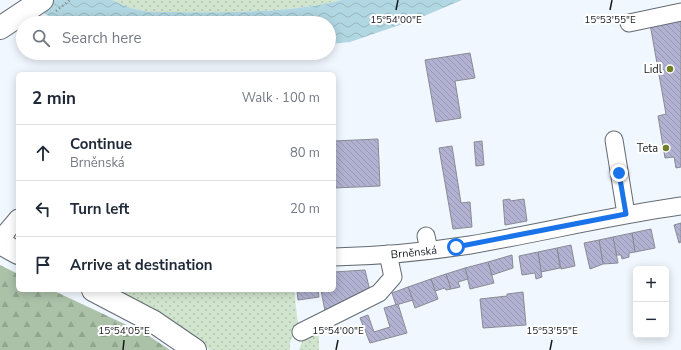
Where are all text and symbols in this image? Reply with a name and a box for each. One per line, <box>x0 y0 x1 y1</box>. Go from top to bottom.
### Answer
text: 15°54'00"E <box>370 13 422 27</box>
text: 15°53'55"E <box>584 13 636 27</box>
search box <box>16 16 336 60</box>
icon: search <box>30 27 52 49</box>
text: Search here <box>62 28 142 48</box>
place label: Lidl <box>644 62 663 77</box>
marker: Lidl <box>665 64 675 74</box>
text: 2 min <box>32 87 76 110</box>
text: Walk · 100 m <box>242 89 320 107</box>
text: Continue <box>70 134 132 154</box>
place label: Teta <box>637 141 658 156</box>
icon: ahead <box>32 142 54 164</box>
marker: Teta <box>661 143 671 153</box>
text: 80 m <box>290 144 320 162</box>
text: Brněnská <box>70 154 125 172</box>
route end <box>610 164 628 182</box>
icon: left <box>32 198 54 220</box>
text: Turn left <box>70 199 129 219</box>
text: 20 m <box>290 200 320 218</box>
route start <box>447 238 465 256</box>
street label: Brněnská <box>390 243 438 262</box>
icon: arrive <box>32 254 54 276</box>
text: Arrive at destination <box>70 255 213 275</box>
map controls <box>633 266 669 338</box>
button: + <box>633 266 669 302</box>
button: − <box>633 302 669 338</box>
text: 15°54'05"E <box>98 324 150 338</box>
text: 15°54'00"E <box>312 324 364 338</box>
text: 15°53'55"E <box>526 324 578 338</box>

